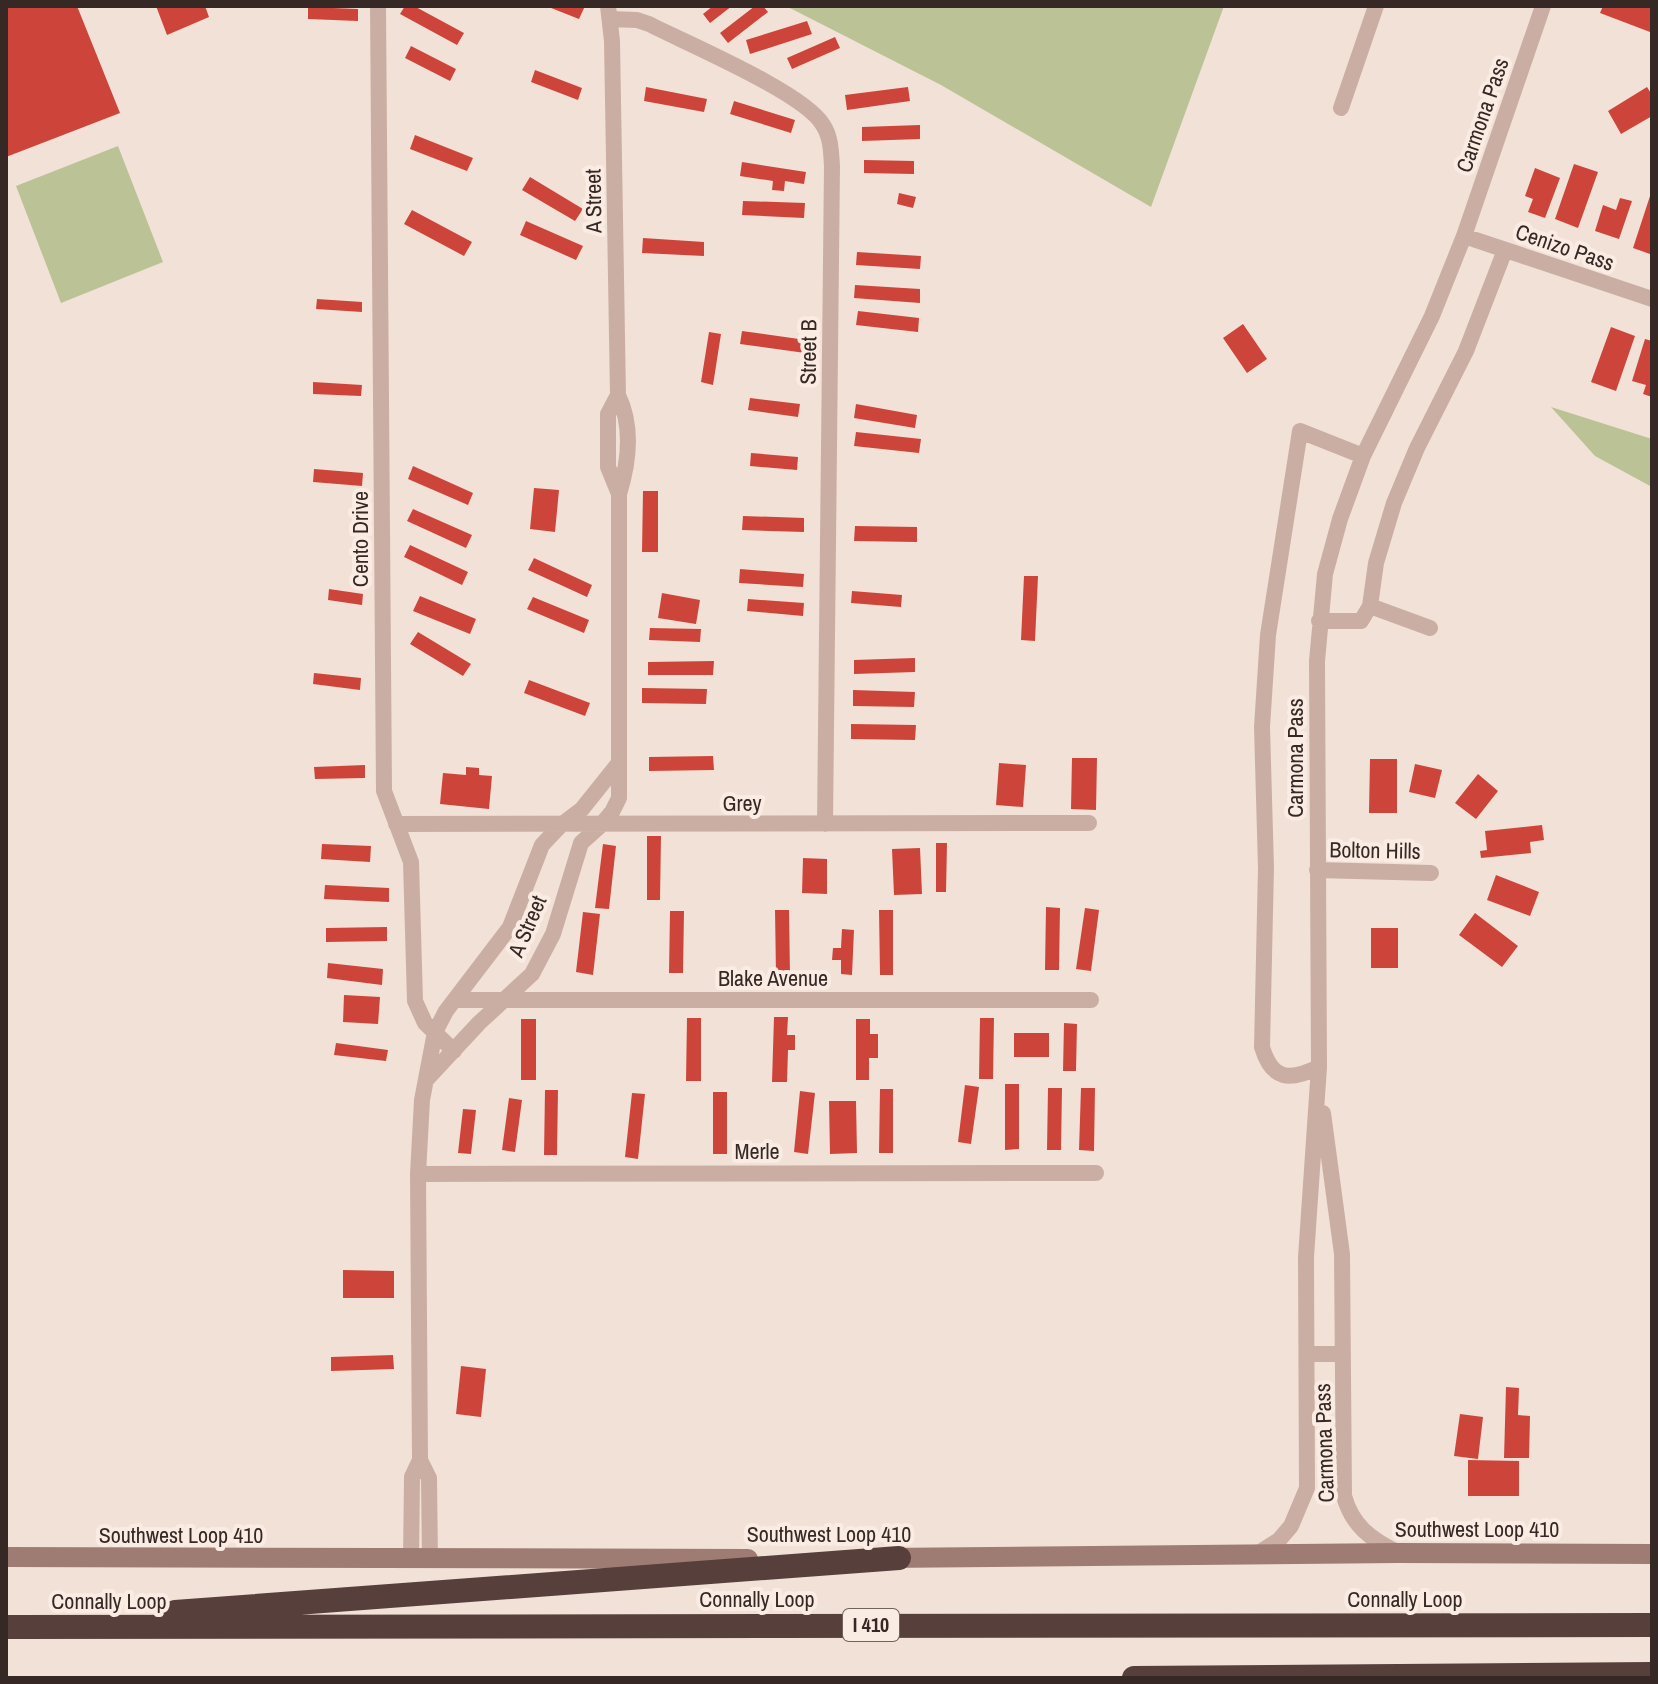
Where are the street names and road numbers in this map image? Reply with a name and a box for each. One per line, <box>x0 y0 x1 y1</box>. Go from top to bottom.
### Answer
street label: Carmona Pass <box>1448 54 1516 176</box>
street label: A Street <box>577 169 609 234</box>
street label: Cenizo Pass <box>1512 216 1618 278</box>
street label: Street B <box>792 319 824 385</box>
street label: Cento Drive <box>345 491 375 587</box>
street label: Carmona Pass <box>1280 698 1310 818</box>
street label: Grey <box>722 788 762 818</box>
street label: Bolton Hills <box>1329 834 1421 866</box>
street label: A Street <box>500 891 553 962</box>
street label: Blake Avenue <box>718 963 828 993</box>
street label: Merle <box>734 1136 780 1166</box>
street label: Carmona Pass <box>1307 1383 1341 1503</box>
street label: Southwest Loop 410 <box>1395 1514 1559 1544</box>
street label: Southwest Loop 410 <box>747 1519 911 1549</box>
street label: Southwest Loop 410 <box>99 1520 263 1550</box>
street label: Connally Loop <box>699 1584 815 1614</box>
street label: Connally Loop <box>1347 1584 1463 1614</box>
street label: Connally Loop <box>51 1586 167 1616</box>
road number: I 410 <box>843 1609 899 1641</box>

